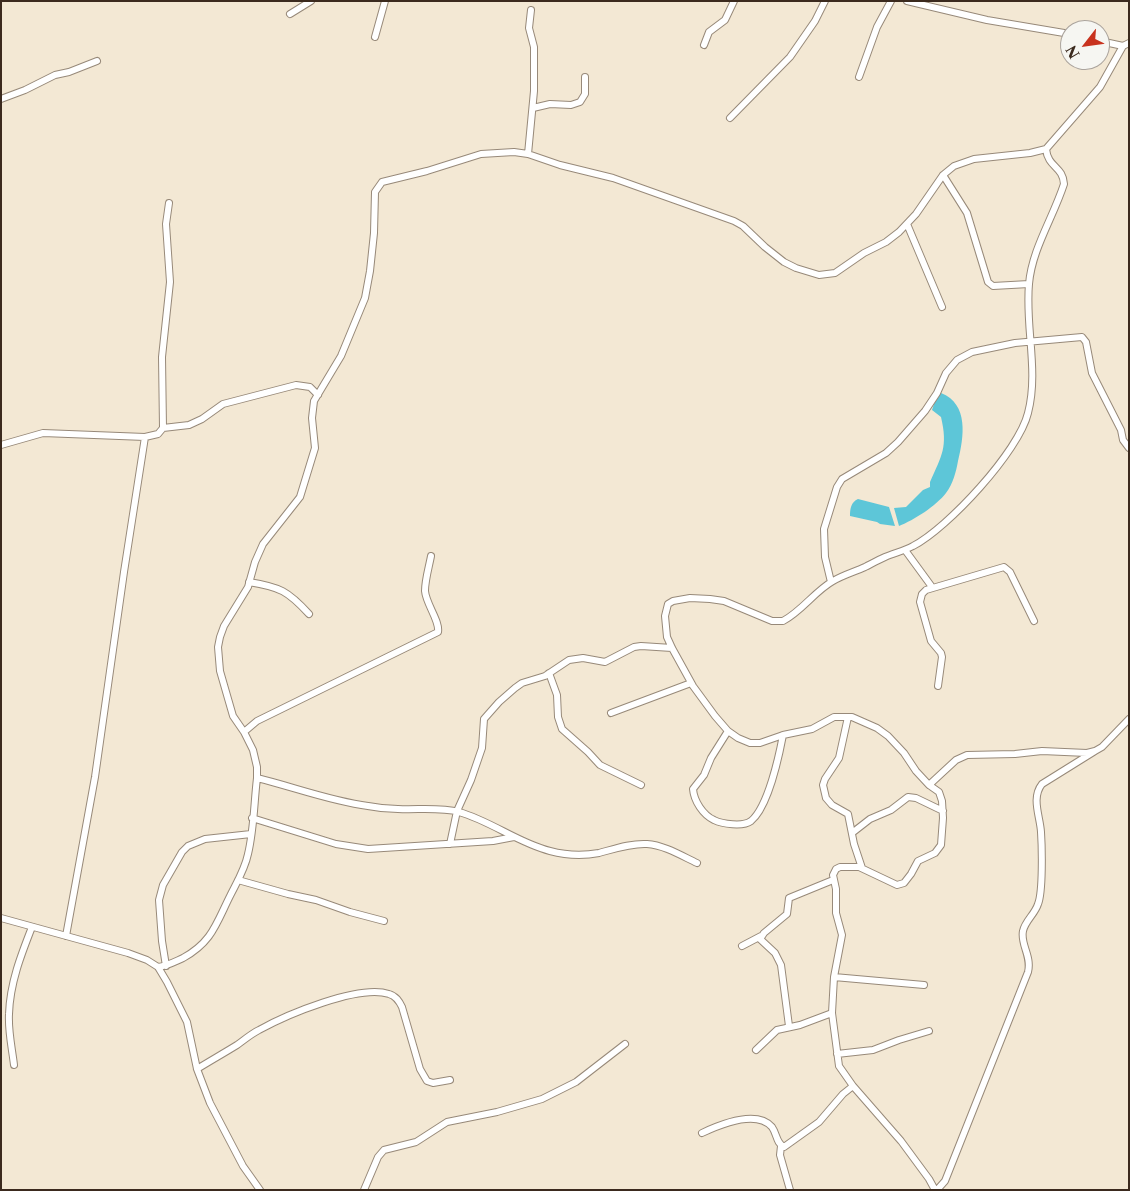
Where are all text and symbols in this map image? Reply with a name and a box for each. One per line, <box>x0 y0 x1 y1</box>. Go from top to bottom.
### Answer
north arrow <box>1060 20 1110 70</box>
text: N <box>1062 42 1084 62</box>

